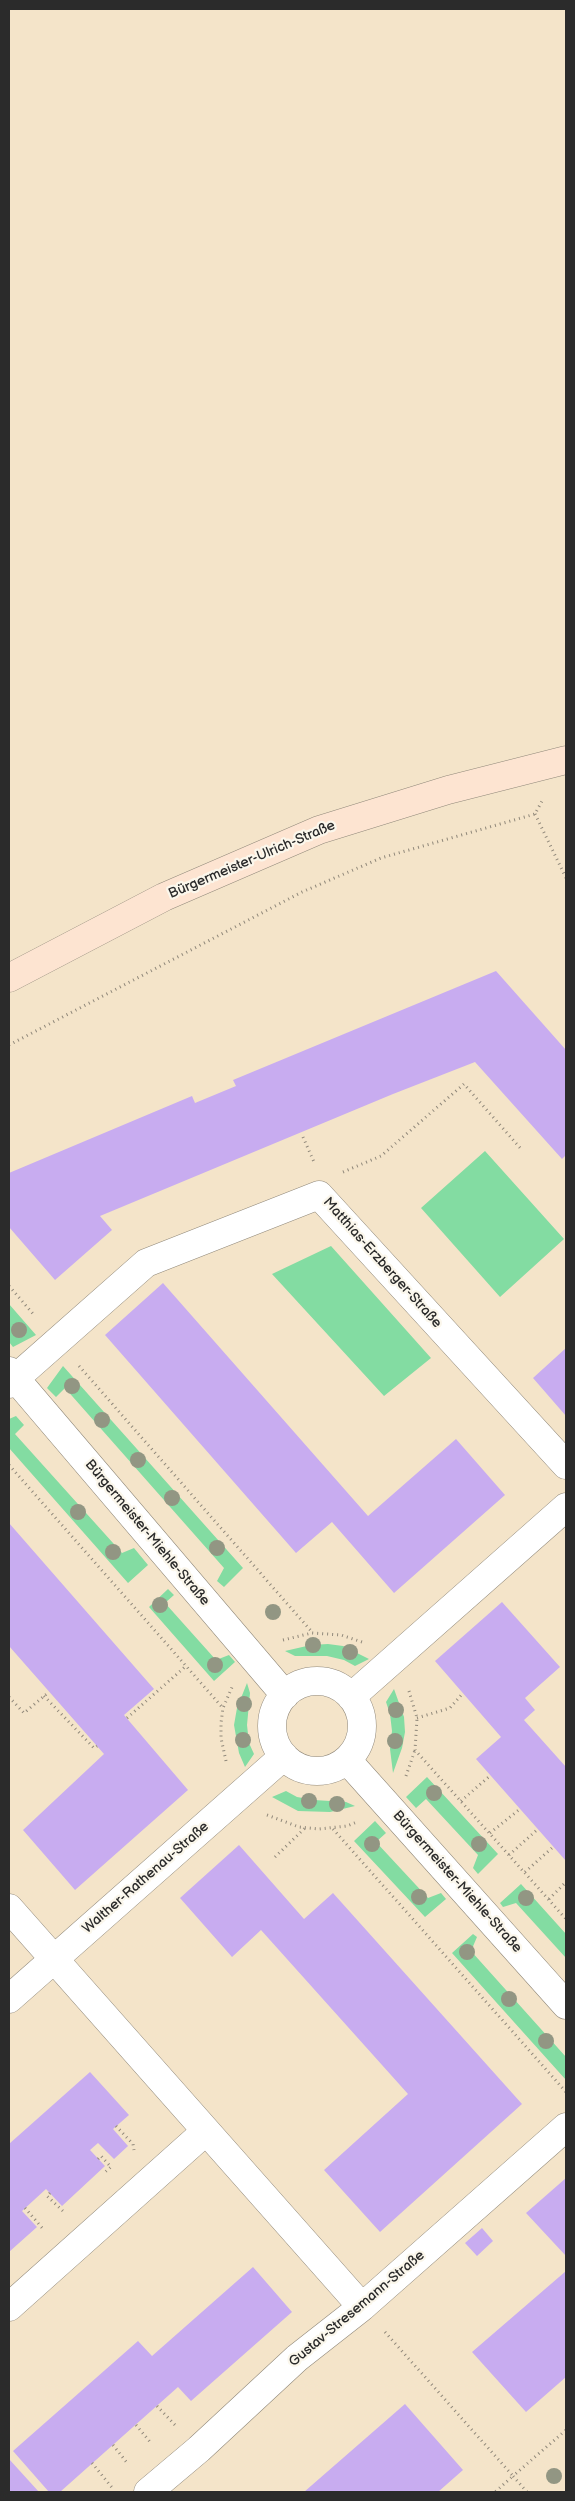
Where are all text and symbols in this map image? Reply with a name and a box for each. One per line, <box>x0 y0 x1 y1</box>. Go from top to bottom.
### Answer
street label: Bürgermeister-Ulrich-Straße <box>166 817 338 903</box>
street label: Matthias-Erzberger-Straße <box>319 1194 445 1332</box>
street label: Bürgermeister-Miehle-Straße <box>81 1457 213 1609</box>
street label: Bürgermeister-Miehle-Straße <box>389 1808 525 1956</box>
street label: Walther-Rathenau-Straße <box>79 1819 213 1937</box>
street label: Gustav-Stresemann-Straße <box>286 2247 428 2371</box>

